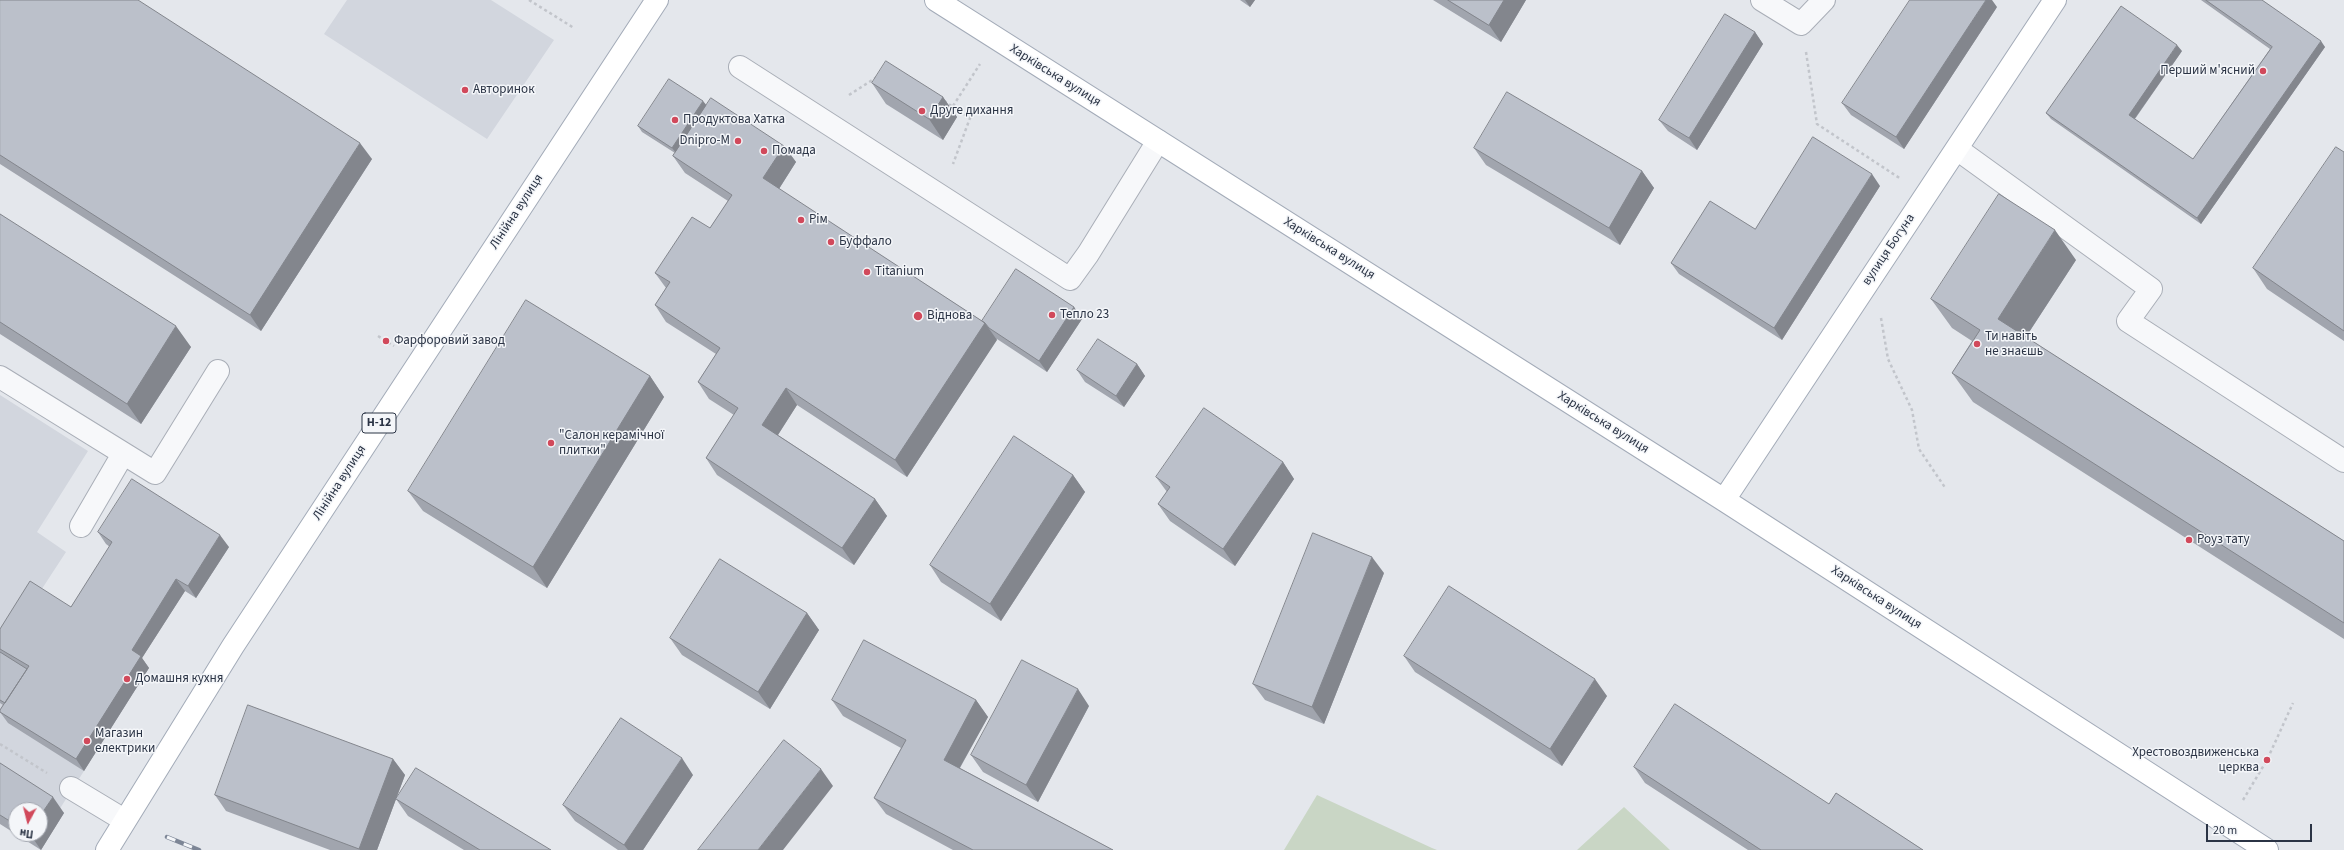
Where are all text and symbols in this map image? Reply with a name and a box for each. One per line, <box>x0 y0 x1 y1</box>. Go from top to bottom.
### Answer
street label: Харківська вулиця <box>1006 42 1104 110</box>
place label: Перший м'ясний <box>2160 63 2255 79</box>
marker: Перший м'ясний <box>2258 66 2268 76</box>
place label: Авторинок <box>473 82 535 98</box>
marker: Авторинок <box>460 85 470 95</box>
place label: Друге дихання <box>930 103 1013 119</box>
marker: Друге дихання <box>917 106 927 116</box>
place label: Продуктова Хатка <box>683 112 785 128</box>
marker: Продуктова Хатка <box>670 115 680 125</box>
place label: Dnipro-M <box>679 133 730 149</box>
marker: Dnipro-M <box>733 136 743 146</box>
place label: Помада <box>772 143 816 159</box>
marker: Помада <box>759 146 769 156</box>
street label: Лінійна вулиця <box>487 172 547 252</box>
street label: вулиця Богуна <box>1859 211 1919 289</box>
place label: Рім <box>809 212 828 228</box>
marker: Рім <box>796 215 806 225</box>
street label: Харківська вулиця <box>1280 215 1378 283</box>
place label: Буффало <box>839 234 892 250</box>
marker: Буффало <box>826 237 836 247</box>
place label: Titanium <box>875 264 924 280</box>
marker: Titanium <box>862 267 872 277</box>
place label: Тепло 23 <box>1060 307 1109 323</box>
place label: Віднова <box>927 308 972 324</box>
marker: Віднова <box>912 310 924 322</box>
marker: Тепло 23 <box>1047 310 1057 320</box>
place label: Ти навіть не знаєшь <box>1985 329 2043 360</box>
place label: Фарфоровий завод <box>394 333 505 349</box>
marker: Фарфоровий завод <box>381 336 391 346</box>
marker: Ти навіть не знаєшь <box>1972 339 1982 349</box>
street label: Харківська вулиця <box>1554 389 1652 457</box>
road number: Н-12 <box>362 413 396 433</box>
place label: "Салон керамічної плитки" <box>559 428 664 459</box>
marker: "Салон керамічної плитки" <box>546 438 556 448</box>
street label: Лінійна вулиця <box>310 443 370 523</box>
place label: Роуз тату <box>2197 532 2250 548</box>
marker: Роуз тату <box>2184 535 2194 545</box>
street label: Харківська вулиця <box>1828 563 1924 633</box>
place label: Домашня кухня <box>135 671 224 687</box>
marker: Домашня кухня <box>122 674 132 684</box>
place label: Магазин електрики <box>95 726 155 757</box>
marker: Магазин електрики <box>82 736 92 746</box>
place label: Хрестовоздвиженська церква <box>2132 745 2259 776</box>
marker: Хрестовоздвиженська церква <box>2262 755 2272 765</box>
north arrow <box>8 802 48 842</box>
scale bar <box>2208 816 2314 842</box>
text: 20 m <box>2213 822 2237 839</box>
text: Пн <box>19 825 34 842</box>

